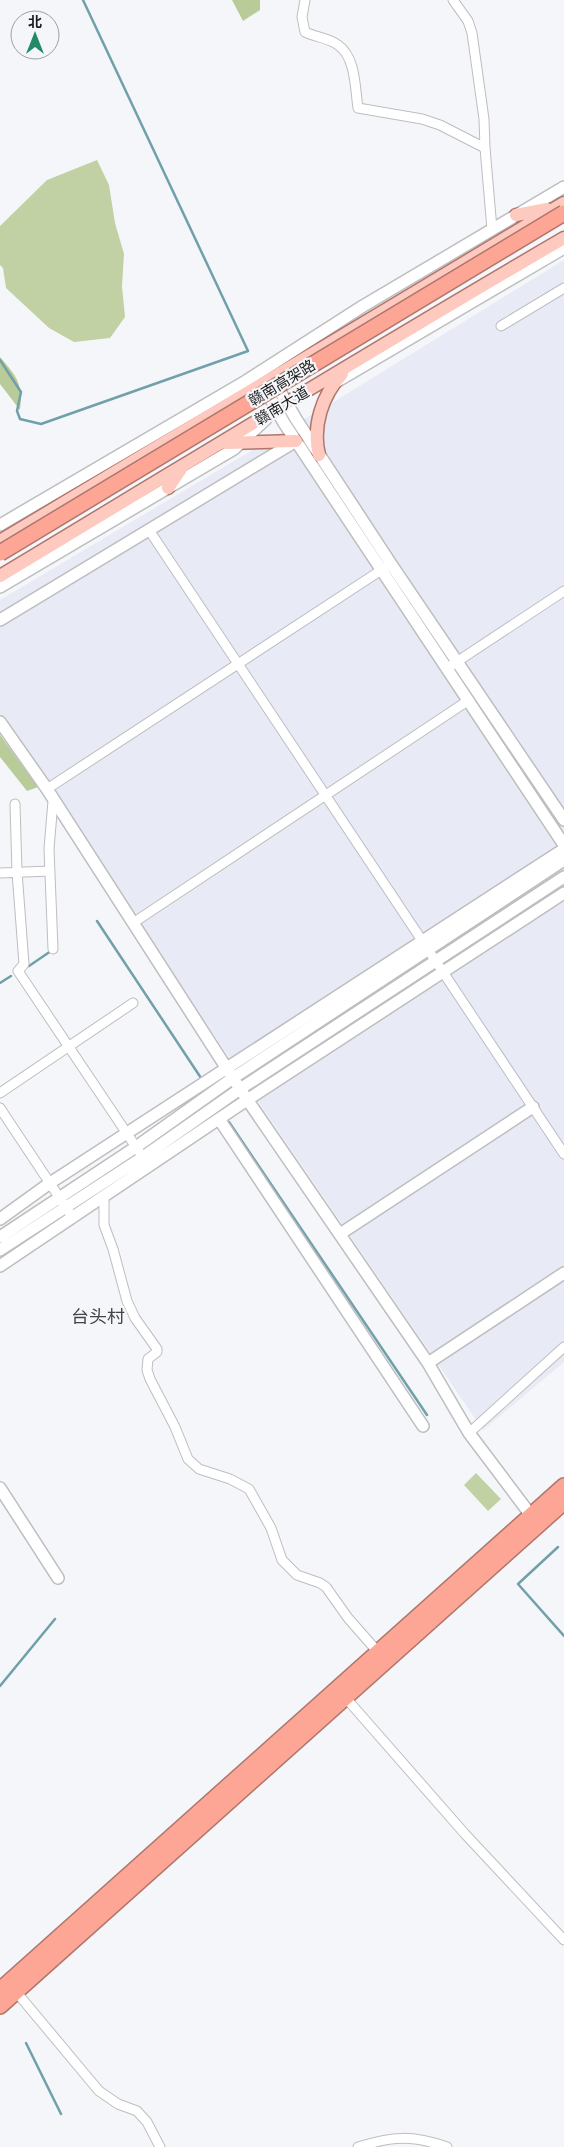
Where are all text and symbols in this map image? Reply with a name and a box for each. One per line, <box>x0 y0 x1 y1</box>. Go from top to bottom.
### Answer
north arrow <box>10 10 60 60</box>
text: 北 <box>28 14 42 31</box>
street label: 赣南高架路 <box>245 356 319 410</box>
street label: 赣南大道 <box>252 383 312 429</box>
district label: 台头村 <box>71 1306 125 1328</box>

